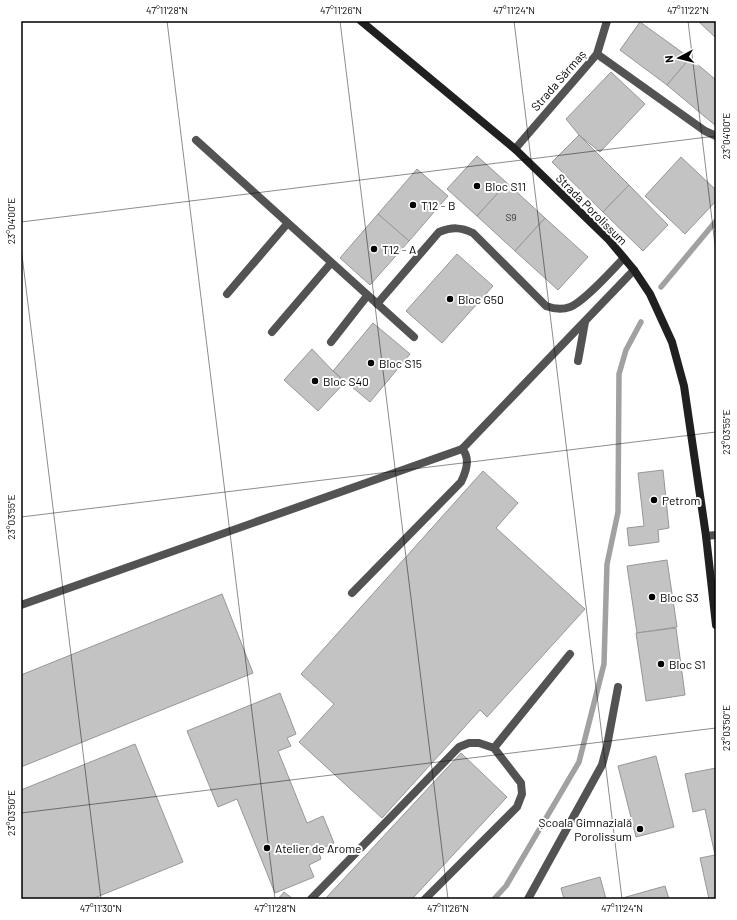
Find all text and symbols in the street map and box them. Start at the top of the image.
text: 47°11'28"N [146,4,188,16]
text: 47°11'26"N [320,4,362,16]
text: 47°11'24"N [493,4,535,16]
text: 47°11'22"N [667,4,709,16]
north arrow [659,38,699,78]
street label: Strada Sărmaș [528,46,588,113]
text: N [662,55,675,64]
text: 23°04'00"E [720,113,732,159]
street label: Strada Porolissum [554,171,630,247]
place label: Bloc S11 [485,179,526,193]
marker: Bloc S11 [472,181,482,191]
text: 23°04'00"E [5,198,17,244]
place label: T12 - B [421,198,456,212]
marker: T12 - B [408,200,418,210]
house number: S9 [505,211,517,223]
place label: T12 - A [382,242,416,256]
marker: T12 - A [369,244,379,254]
place label: Bloc G50 [458,292,504,306]
marker: Bloc G50 [445,294,455,304]
place label: Bloc S15 [379,356,422,370]
marker: Bloc S15 [366,358,376,368]
place label: Bloc S40 [323,374,369,388]
marker: Bloc S40 [310,376,320,386]
text: 23°03'55"E [720,409,732,455]
place label: Petrom [662,493,700,507]
text: 23°03'55"E [5,494,17,540]
marker: Petrom [649,495,659,505]
place label: Bloc S3 [660,590,699,604]
marker: Bloc S3 [647,592,657,602]
place label: Bloc S1 [669,657,706,671]
marker: Bloc S1 [656,659,666,669]
text: 23°03'50"E [720,705,732,751]
text: 23°03'50"E [5,790,17,836]
place label: Școala Gimnazială Porolissum [538,815,632,843]
marker: Școala Gimnazială Porolissum [635,824,645,834]
place label: Atelier de Arome [275,841,361,855]
marker: Atelier de Arome [262,843,272,853]
text: 47°11'30"N [80,902,122,914]
text: 47°11'28"N [254,902,296,914]
text: 47°11'26"N [427,902,469,914]
text: 47°11'24"N [601,902,643,914]

